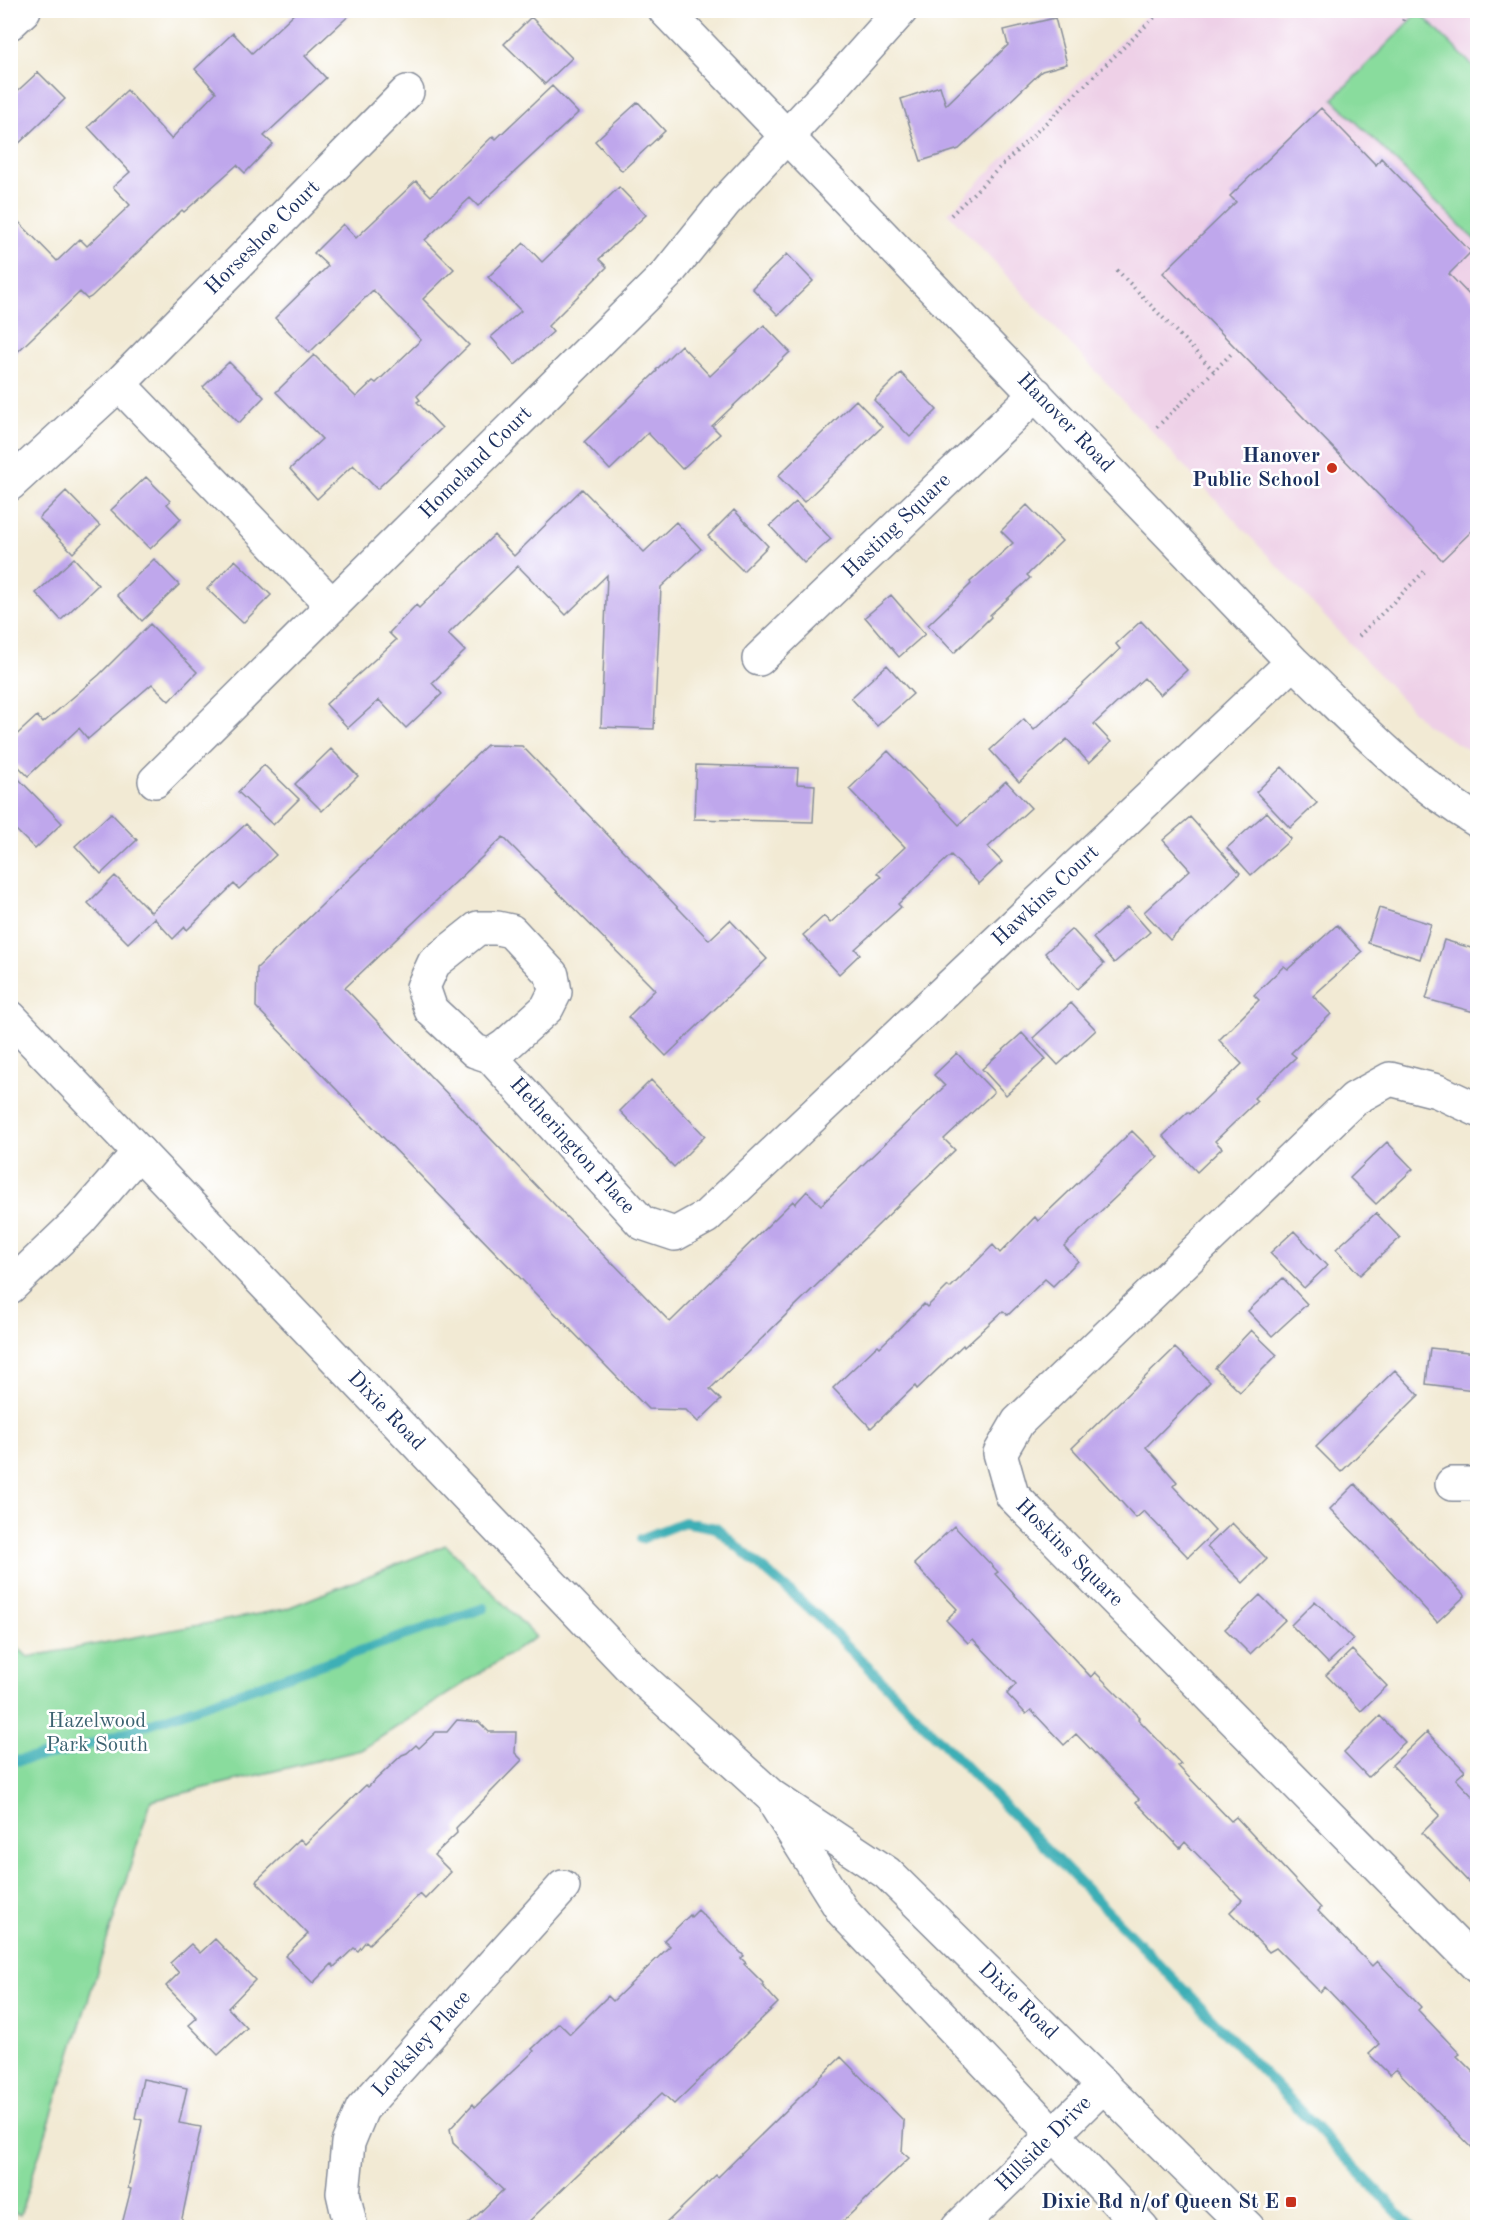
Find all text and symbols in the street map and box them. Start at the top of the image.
street label: Horseshoe Court [202,177,324,299]
street label: Hanover Road [1013,369,1117,477]
street label: Homeland Court [416,403,536,523]
place label: Hanover Public School [1192,446,1320,491]
marker: Hanover Public School [1325,461,1339,475]
street label: Hasting Square [839,469,955,583]
street label: Hawkins Court [989,841,1103,951]
street label: Hetherington Place [505,1074,639,1218]
street label: Dixie Road [343,1367,429,1455]
street label: Hoskins Square [1011,1495,1127,1611]
park label: Hazelwood Park South [46,1711,148,1756]
street label: Dixie Road [974,1958,1062,2044]
street label: Locksley Place [369,1987,475,2101]
street label: Hillside Drive [992,2092,1096,2196]
place label: Dixie Rd n/of Queen St E [1041,2192,1279,2213]
marker: Dixie Rd n/of Queen St E [1284,2195,1298,2209]

